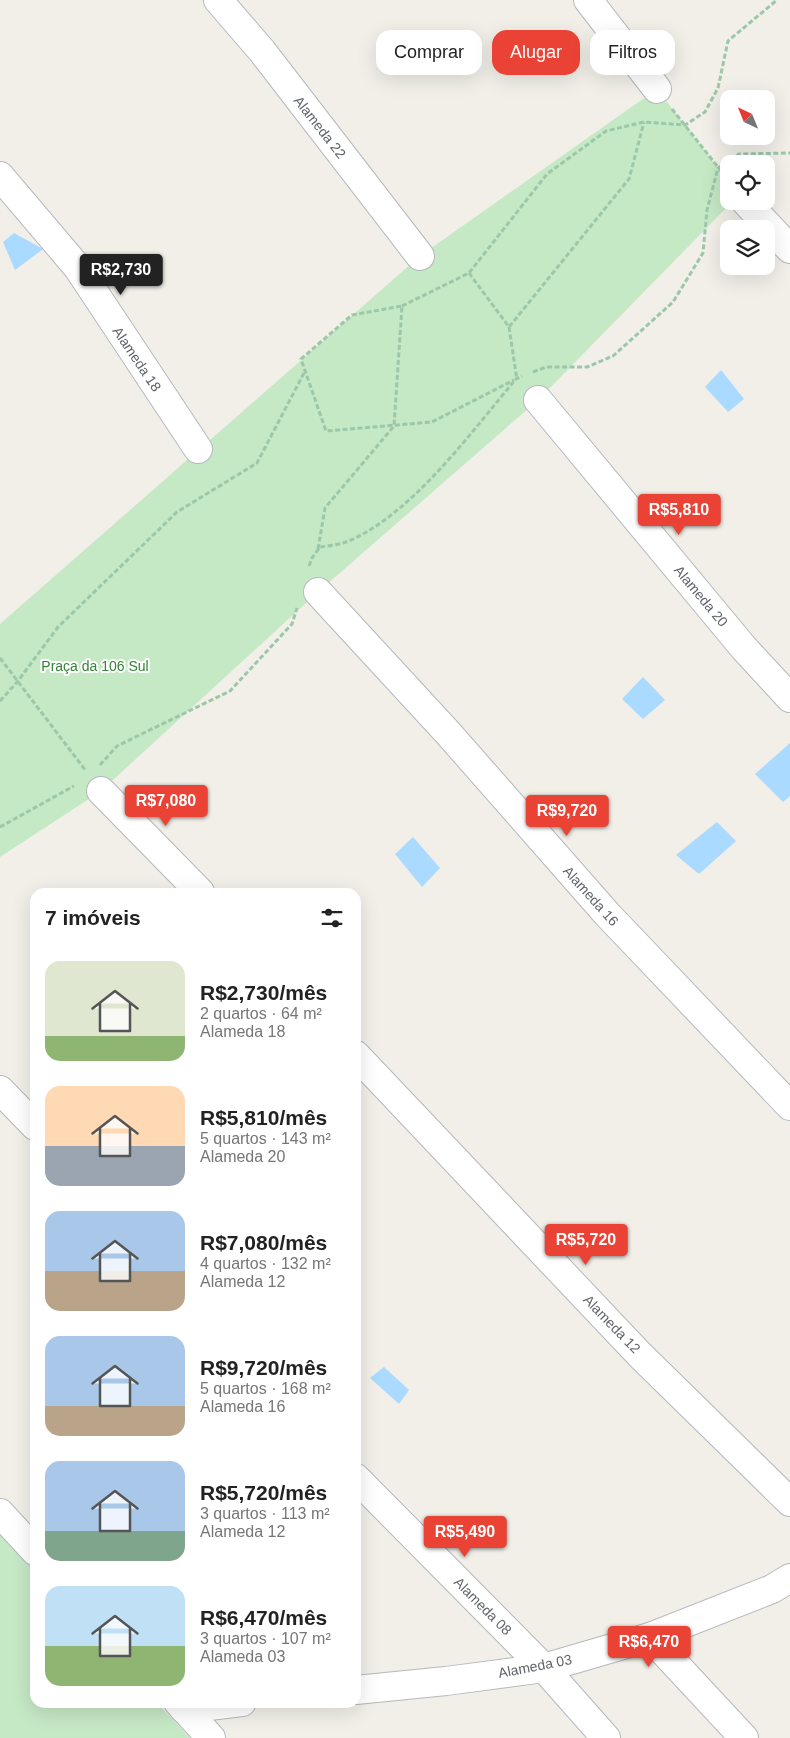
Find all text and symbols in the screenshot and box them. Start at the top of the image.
chip: Comprar [376,30,482,75]
chip: Alugar [492,30,580,75]
chip: Filtros [590,30,675,75]
north arrow [720,90,775,145]
map controls [720,90,775,275]
street label: Alameda 22 [291,93,349,162]
button: locate [720,155,775,210]
button: layers [720,220,775,275]
pin: R$2,730 [75,254,167,296]
text: R$2,730 [91,261,151,278]
street label: Alameda 18 [109,324,165,395]
pin: R$5,810 [633,494,725,536]
text: R$5,810 [649,501,709,518]
street label: Alameda 20 [671,562,731,630]
park label: Praça da 106 Sul [41,658,149,674]
pin: R$7,080 [120,784,212,827]
text: R$7,080 [136,792,196,809]
pin: R$9,720 [521,794,613,837]
text: R$9,720 [537,802,597,819]
street label: Alameda 16 [560,863,622,929]
icon: filters [318,904,346,932]
text: 7 imóveis [45,906,141,929]
icon: home [85,981,145,1041]
text: R$2,730/mês [200,981,327,1004]
text: 2 quartos · 64 m² [200,1005,322,1022]
text: Alameda 18 [200,1023,285,1040]
icon: home [85,1106,145,1166]
text: R$5,810/mês [200,1106,327,1129]
text: 5 quartos · 143 m² [200,1130,331,1147]
text: Alameda 20 [200,1148,285,1165]
pin: R$5,720 [540,1224,632,1266]
icon: home [85,1231,145,1291]
text: R$7,080/mês [200,1231,327,1254]
text: R$5,720 [556,1231,616,1248]
text: 4 quartos · 132 m² [200,1255,331,1272]
text: Alameda 12 [200,1273,285,1290]
street label: Alameda 12 [580,1292,644,1357]
icon: home [85,1356,145,1416]
text: R$9,720/mês [200,1356,327,1379]
text: 5 quartos · 168 m² [200,1380,331,1397]
text: Alameda 16 [200,1398,285,1415]
icon: home [85,1481,145,1541]
text: R$5,720/mês [200,1481,327,1504]
text: 3 quartos · 113 m² [200,1505,330,1522]
pin: R$5,490 [419,1516,511,1558]
text: Alameda 12 [200,1523,285,1540]
text: R$5,490 [435,1523,495,1540]
street label: Alameda 08 [451,1574,515,1638]
icon: home [85,1606,145,1666]
text: R$6,470/mês [200,1606,327,1629]
pin: R$6,470 [603,1626,695,1668]
text: 3 quartos · 107 m² [200,1630,331,1647]
text: R$6,470 [619,1633,679,1650]
text: Alameda 03 [200,1648,285,1665]
street label: Alameda 03 [497,1651,573,1681]

